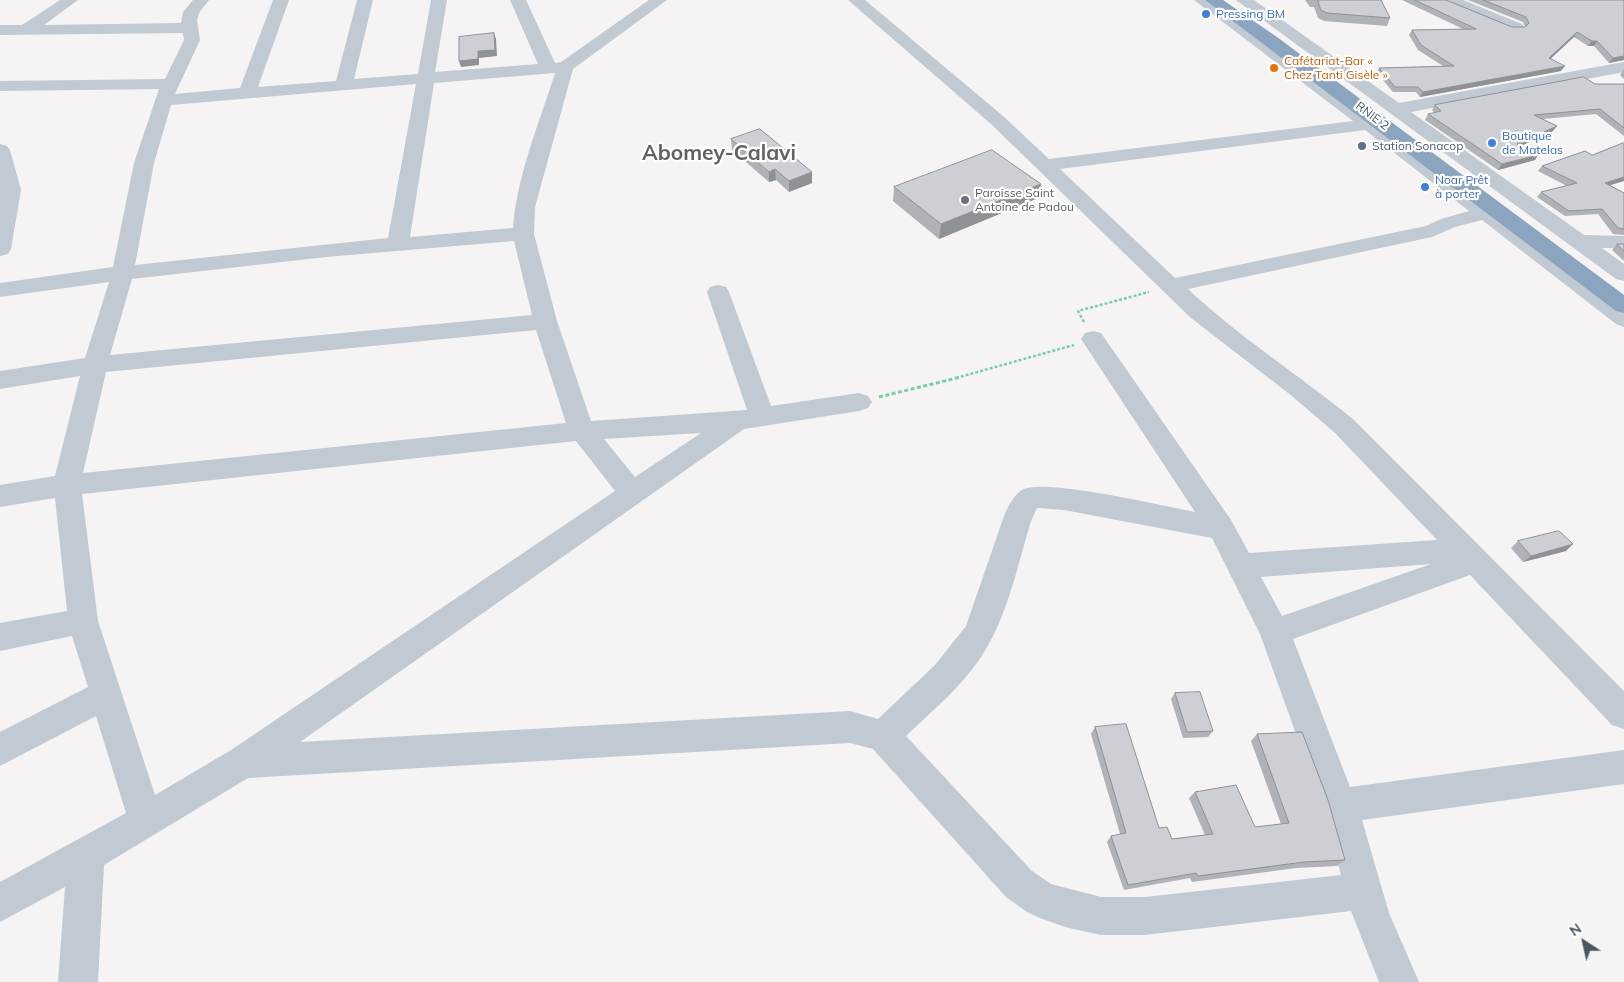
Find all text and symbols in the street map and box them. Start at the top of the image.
place label: Pressing BM [1216,7,1285,21]
marker: Pressing BM [1200,8,1212,20]
place label: Cafétariat-Bar « Chez Tanti Gisèle » [1284,54,1388,82]
marker: Cafétariat-Bar « Chez Tanti Gisèle » [1268,62,1280,74]
street label: RNIE 2 [1353,99,1391,133]
place label: Boutique de Matelas [1502,129,1563,157]
marker: Boutique de Matelas [1486,137,1498,149]
place label: Station Sonacop [1372,139,1463,153]
marker: Station Sonacop [1356,140,1368,152]
district label: Abomey-Calavi [642,141,796,167]
place label: Noar Prêt à porter [1435,173,1488,201]
marker: Noar Prêt à porter [1419,181,1431,193]
place label: Paroisse Saint Antoine de Padou [975,186,1074,214]
marker: Paroisse Saint Antoine de Padou [959,194,971,206]
north arrow [1559,917,1609,967]
text: N [1566,919,1585,940]

